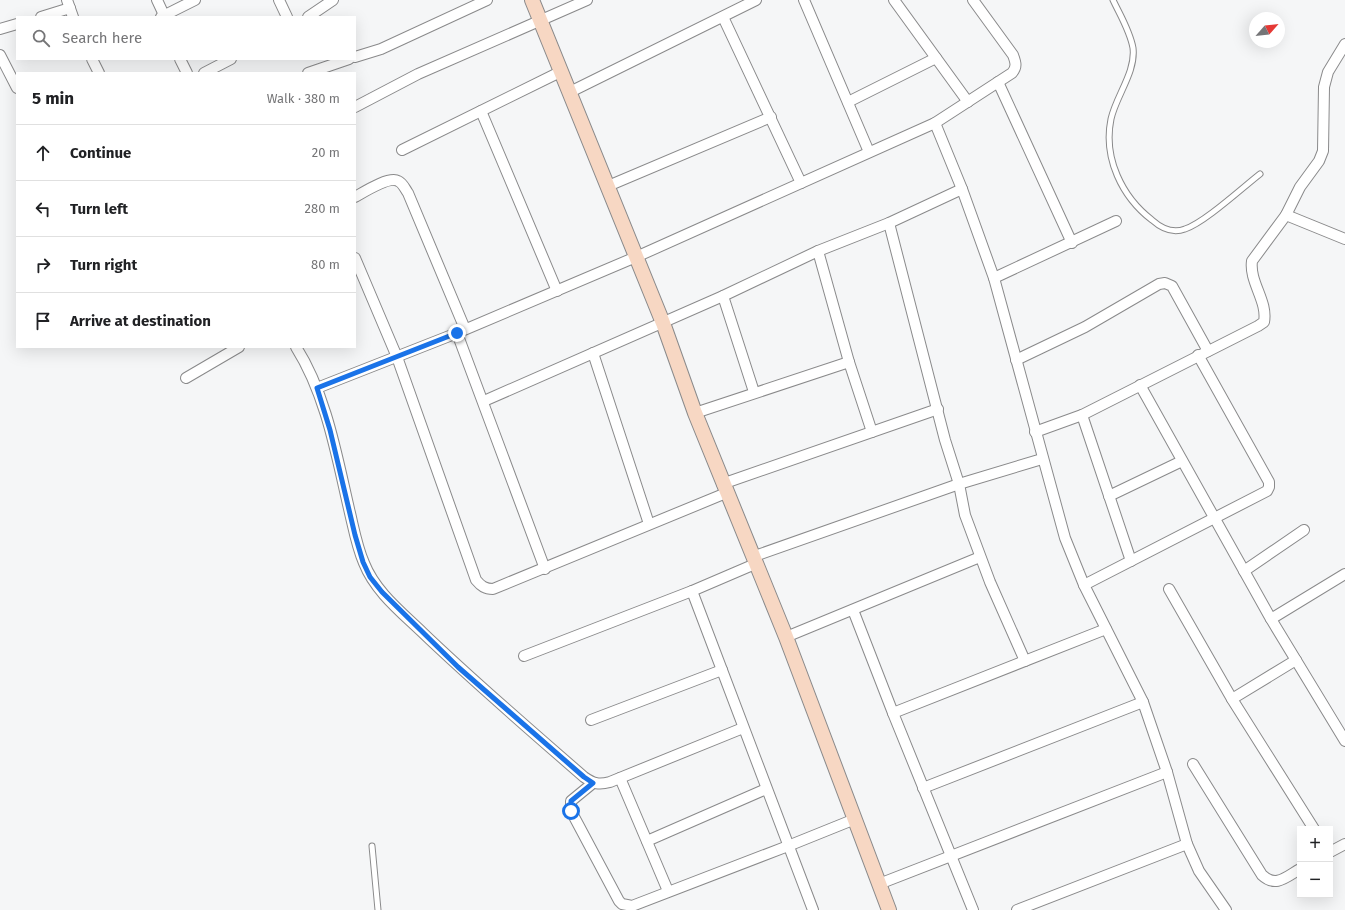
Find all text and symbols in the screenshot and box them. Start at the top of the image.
north arrow [1249,12,1285,48]
search box [16,16,356,60]
icon: search [30,27,52,49]
text: Search here [62,29,142,47]
text: 5 min [32,88,74,109]
text: Walk · 380 m [267,91,340,106]
icon: ahead [32,142,54,164]
text: Continue [70,144,131,162]
text: 20 m [312,145,340,160]
icon: left [32,198,54,220]
text: Turn left [70,200,128,218]
text: 280 m [305,201,340,216]
icon: right [32,254,54,276]
text: Turn right [70,256,137,274]
text: 80 m [311,257,340,272]
icon: arrive [32,310,54,332]
text: Arrive at destination [70,312,211,330]
route end [448,324,466,342]
route start [562,802,580,820]
map controls [1297,826,1333,898]
button: + [1297,826,1333,862]
button: − [1297,862,1333,898]

